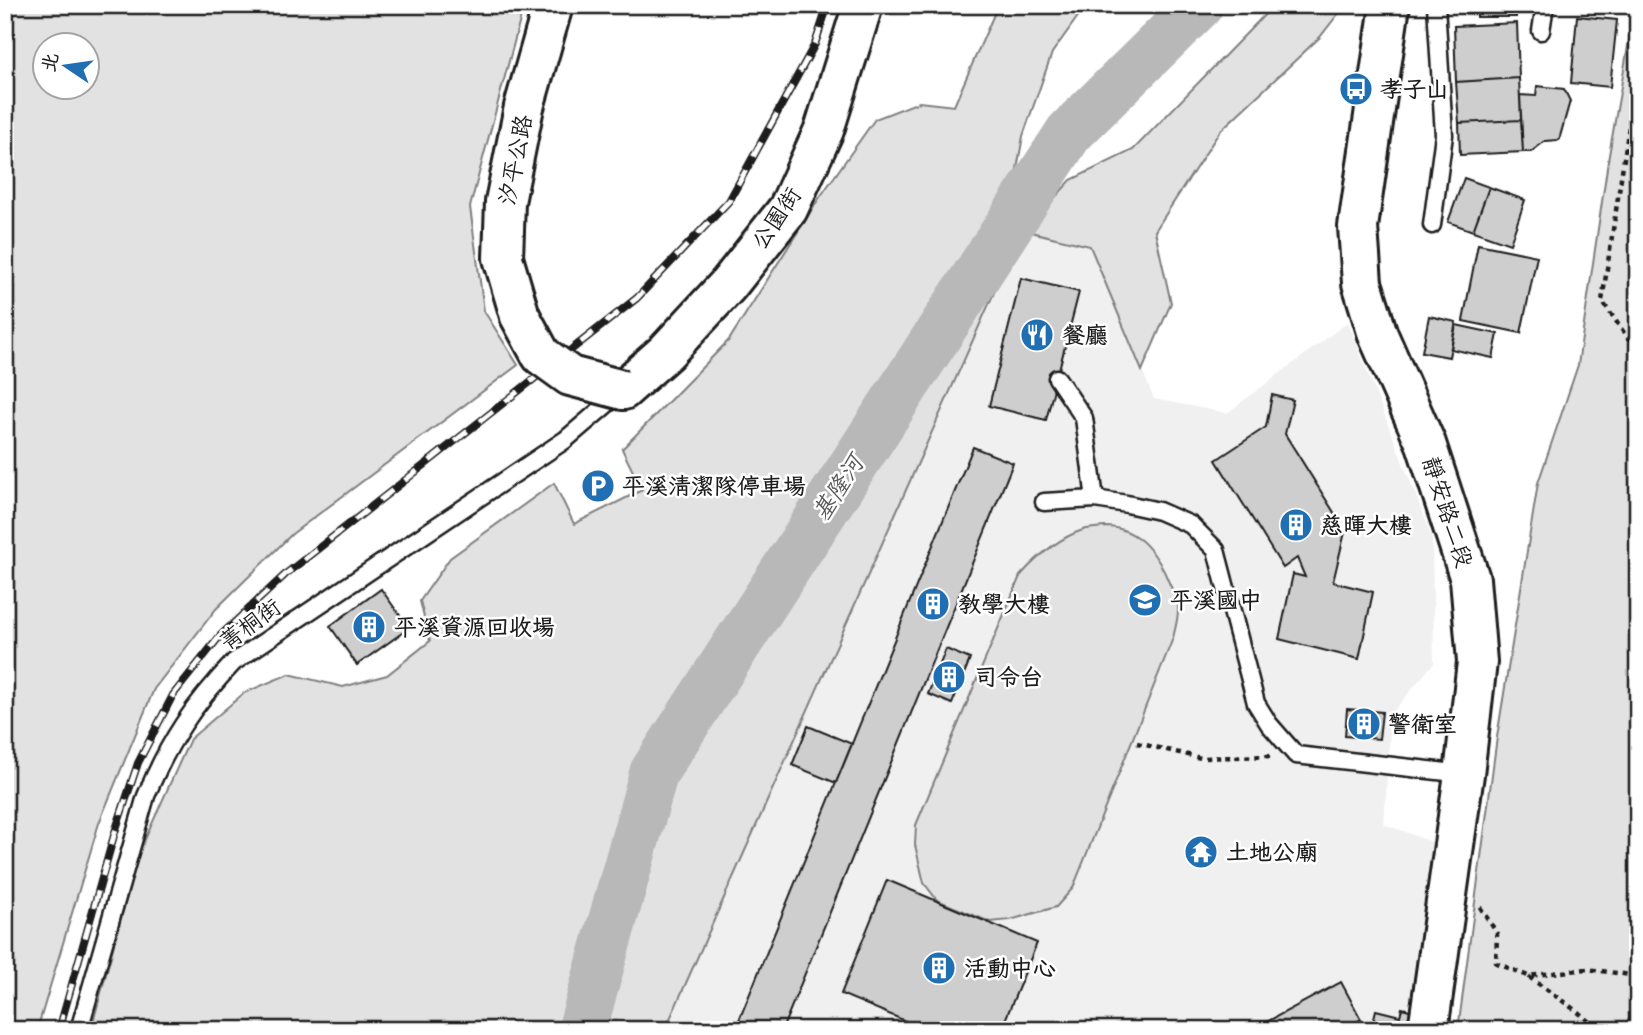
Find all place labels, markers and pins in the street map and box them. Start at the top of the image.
bus stop icon: 孝子山 [1337,70,1375,108]
place label: 孝子山 [1380,73,1449,103]
restaurant icon: 餐廳 [1018,316,1056,354]
place label: 餐廳 [1062,319,1108,349]
parking icon: 平溪清潔隊停車場 [579,467,617,505]
place label: 平溪清潔隊停車場 [622,470,806,500]
building icon: 慈暉大樓 [1277,506,1315,544]
place label: 慈暉大樓 [1320,509,1412,539]
school or university icon: 平溪國中 [1126,581,1164,619]
place label: 平溪國中 [1170,584,1262,614]
building icon: 教學大樓 [914,585,952,623]
place label: 教學大樓 [958,588,1050,618]
building icon: 平溪資源回收場 [350,608,388,646]
place label: 平溪資源回收場 [394,611,555,641]
building icon: 司令台 [930,658,968,696]
place label: 司令台 [974,661,1043,691]
building icon: 警衛室 [1345,705,1383,743]
place label: 警衛室 [1388,708,1457,738]
temple icon: 土地公廟 [1182,833,1220,871]
place label: 土地公廟 [1226,836,1318,866]
building icon: 活動中心 [920,949,958,987]
place label: 活動中心 [964,952,1056,982]

